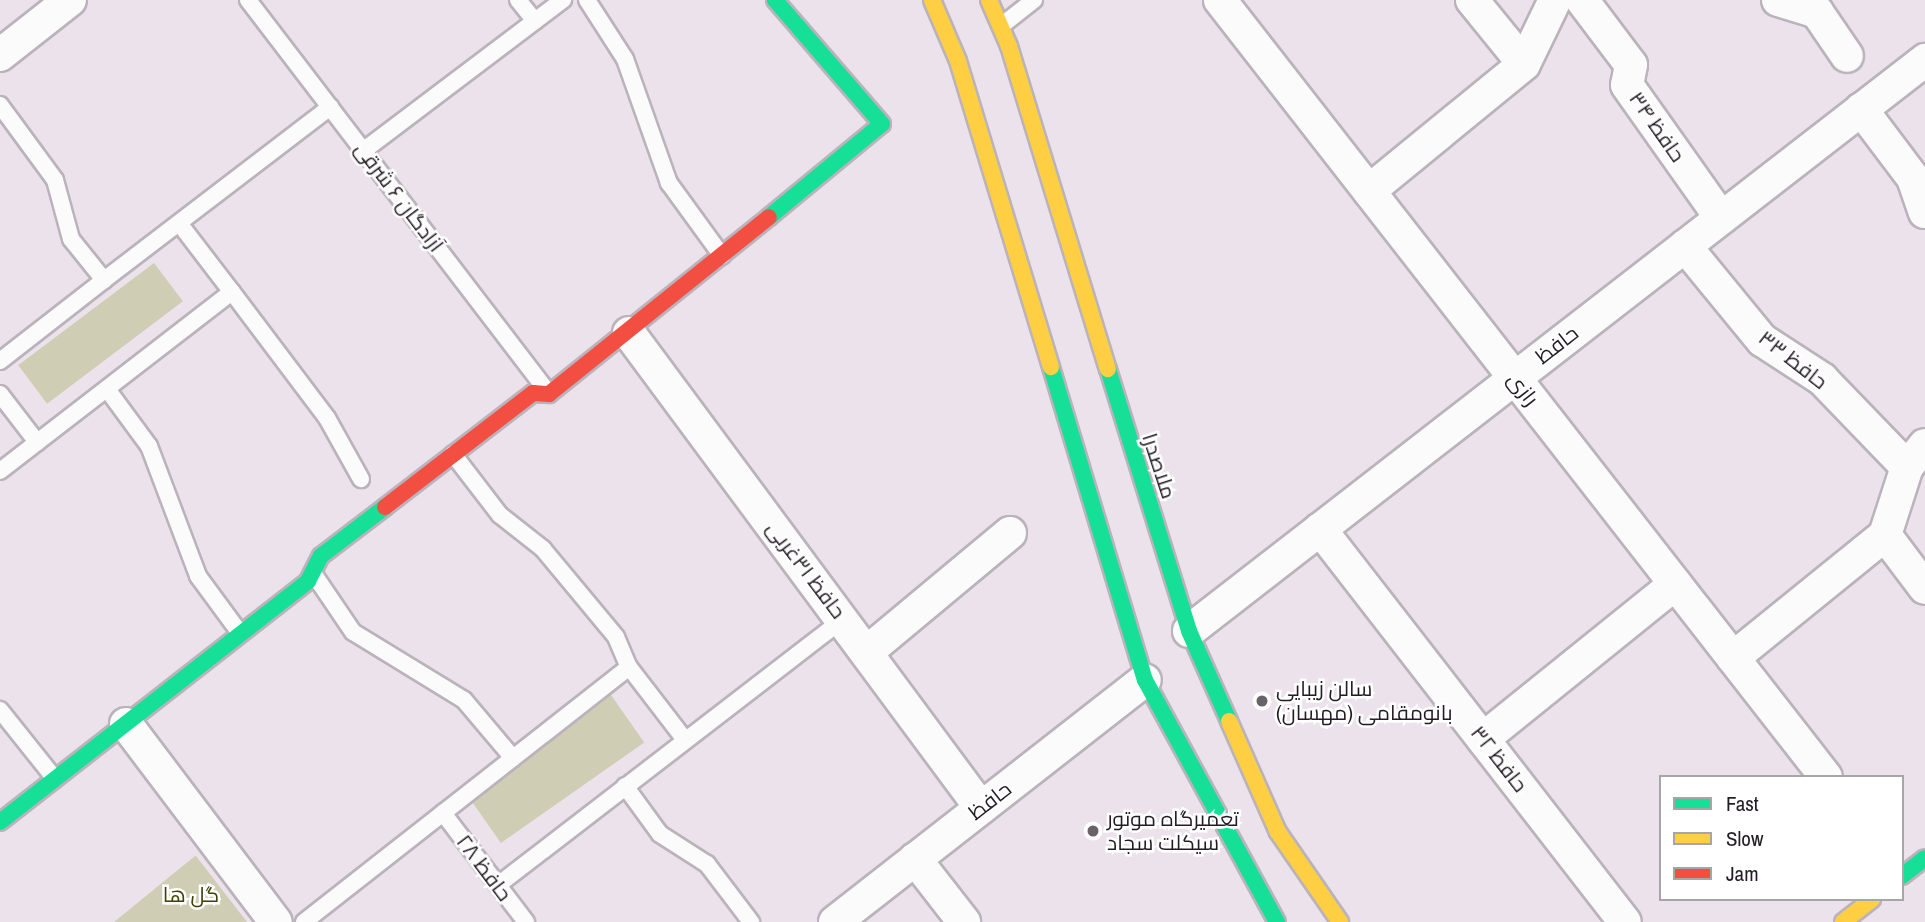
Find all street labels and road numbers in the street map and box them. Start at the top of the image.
street label: حافظ ۳۴ [1624,87,1690,167]
street label: آزادگان ۶ شرقی [349,137,449,257]
street label: حافظ [1531,321,1583,369]
street label: حافظ ۳۳ [1754,325,1832,395]
street label: رازی [1502,367,1544,411]
street label: ملاصدرا [1137,430,1181,502]
street label: حافظ ۳۱غربی [761,516,851,624]
street label: حافظ ۳۲ [1465,721,1533,797]
street label: حافظ [964,777,1016,825]
street label: حافظ ۲۸ [451,830,517,906]

